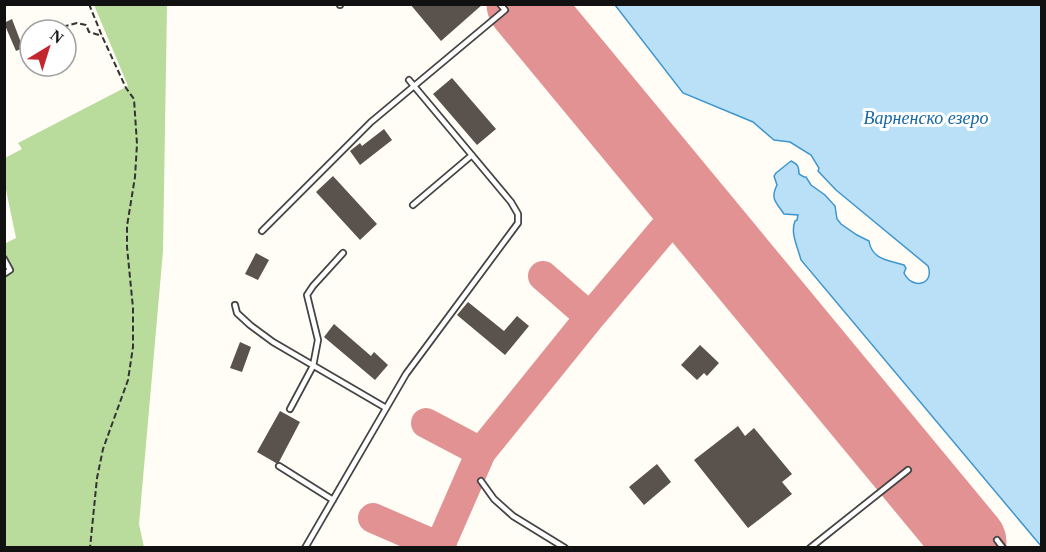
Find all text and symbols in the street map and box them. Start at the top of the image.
north arrow [18,18,78,78]
text: N [47,26,67,47]
water label: Варненско езеро [864,108,988,128]

